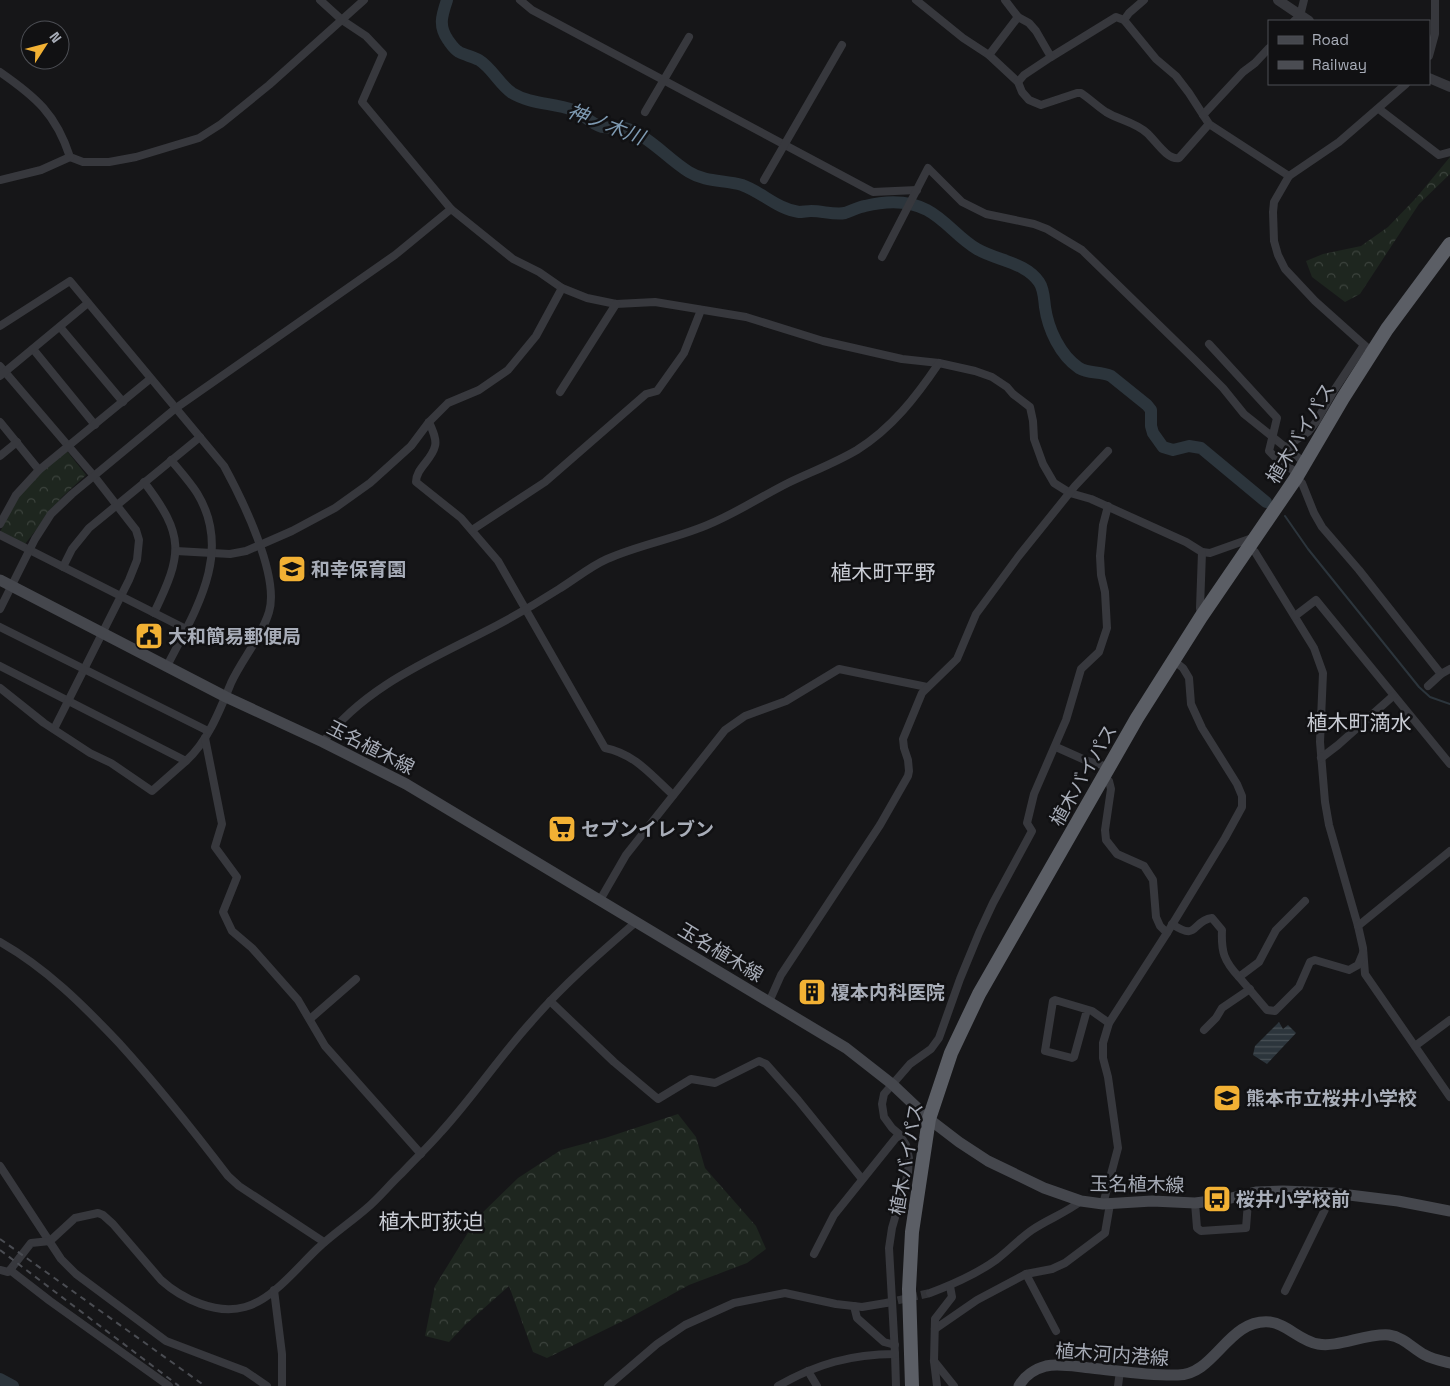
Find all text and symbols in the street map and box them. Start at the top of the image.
north arrow [20,20,70,70]
legend [1268,20,1430,85]
text: N [45,28,66,46]
text: Road [1312,30,1349,49]
text: Railway [1312,55,1367,74]
water label: 神ノ木川 [564,98,650,151]
street label: 植木バイパス [1260,378,1340,488]
school or university icon: 和幸保育園 [277,554,307,584]
place label: 和幸保育園 [311,557,406,582]
district label: 植木町平野 [831,559,936,586]
public building icon: 大和簡易郵便局 [134,621,164,651]
place label: 大和簡易郵便局 [168,624,301,649]
district label: 植木町滴水 [1307,709,1412,736]
street label: 玉名植木線 [323,715,419,780]
street label: 植木バイパス [1044,720,1123,831]
supermarket icon: セブンイレブン [547,814,577,844]
place label: セブンイレブン [581,817,714,842]
street label: 玉名植木線 [674,917,768,988]
building icon: 榎本内科医院 [797,977,827,1007]
place label: 榎本内科医院 [831,980,945,1005]
school or university icon: 熊本市立桜井小学校 [1212,1083,1242,1113]
place label: 熊本市立桜井小学校 [1246,1086,1417,1111]
street label: 植木バイパス [884,1101,929,1217]
street label: 玉名植木線 [1089,1171,1185,1198]
bus stop icon: 桜井小学校前 [1202,1184,1232,1214]
place label: 桜井小学校前 [1236,1187,1350,1212]
district label: 植木町荻迫 [379,1208,484,1235]
street label: 植木河内港線 [1054,1338,1170,1371]

